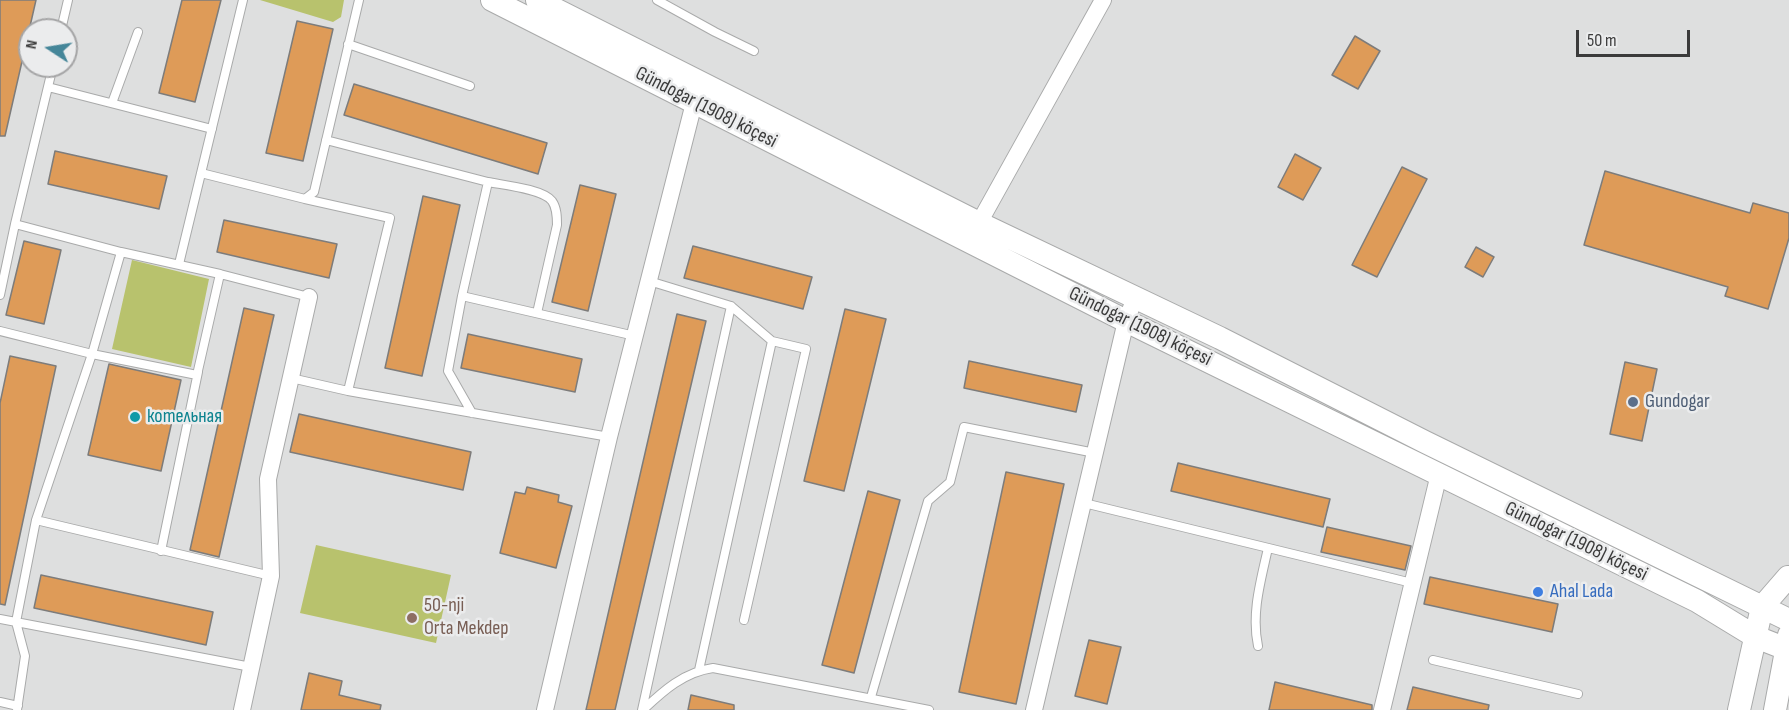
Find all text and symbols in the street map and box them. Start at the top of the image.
north arrow [18,18,78,78]
scale bar [1579,18,1693,56]
text: 50 m [1587,30,1617,51]
text: N [22,38,42,51]
street label: Gündogar (1908) köçesi [631,62,781,154]
street label: Gündogar (1908) köçesi [1065,282,1215,372]
place label: Gundogar [1645,390,1710,414]
marker: Gundogar [1626,395,1640,409]
place label: котельная [147,405,222,429]
marker: котельная [128,410,142,424]
street label: Gündogar (1908) köçesi [1501,497,1651,587]
place label: Ahal Lada [1550,580,1613,604]
marker: Ahal Lada [1531,585,1545,599]
place label: 50-nji Orta Mekdep [424,594,509,641]
marker: 50-nji Orta Mekdep [405,611,419,625]

